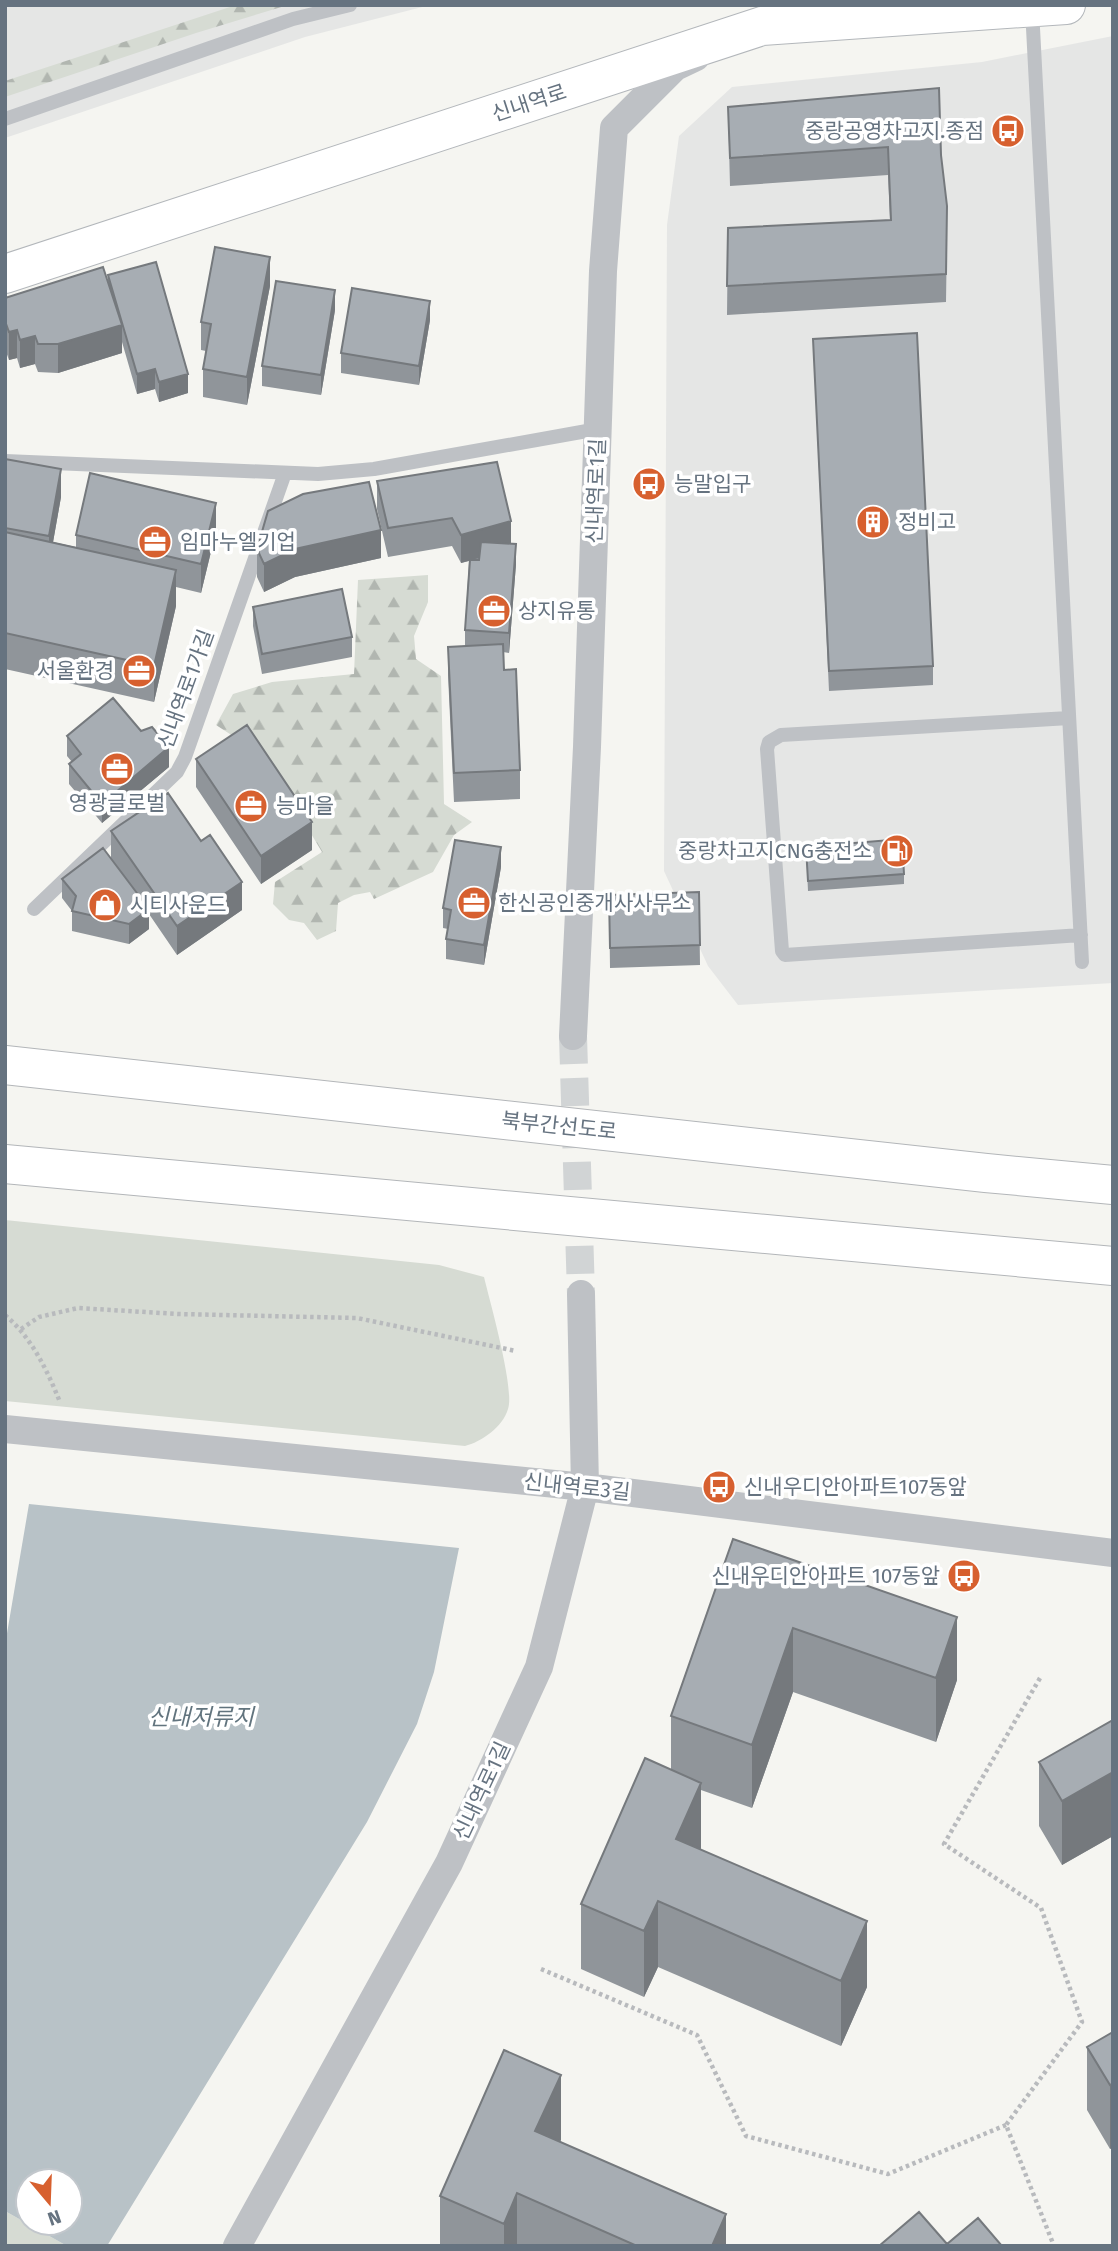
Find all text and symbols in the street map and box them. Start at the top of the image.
street label: 신내역로 [488,79,570,127]
bus stop icon: 중랑공영차고지.종점 [989,112,1027,150]
place label: 중랑공영차고지.종점 [805,118,984,144]
street label: 신내역로1길 [581,438,611,544]
bus stop icon: 능말입구 [630,465,668,503]
place label: 능말입구 [674,471,751,497]
building icon: 정비고 [854,503,892,541]
place label: 정비고 [898,509,956,535]
office icon: 임마누엘기업 [136,523,174,561]
place label: 임마누엘기업 [180,529,296,555]
office icon: 상지유통 [475,592,513,630]
place label: 상지유통 [518,598,595,624]
street label: 신내역로1가길 [152,626,220,752]
office icon: 서울환경 [120,652,158,690]
place label: 서울환경 [37,658,114,684]
office icon: 영광글로벌 [98,750,136,788]
office icon: 능마을 [232,787,270,825]
place label: 영광글로벌 [69,790,165,816]
place label: 능마을 [276,793,334,819]
fuel station icon: 중랑차고지CNG충전소 [878,832,916,870]
place label: 중랑차고지CNG충전소 [678,838,872,864]
office icon: 한신공인중개사사무소 [455,884,493,922]
shop icon: 시티사운드 [86,886,124,924]
place label: 한신공인중개사사무소 [498,890,691,916]
place label: 시티사운드 [130,892,227,918]
street label: 북부간선도로 [500,1107,618,1145]
street label: 신내역로3길 [522,1468,632,1506]
bus stop icon: 신내우디안아파트107동앞 [700,1468,738,1506]
place label: 신내우디안아파트107동앞 [744,1474,967,1500]
bus stop icon: 신내우디안아파트 107동앞 [945,1557,983,1595]
place label: 신내우디안아파트 107동앞 [712,1563,940,1589]
water label: 신내저류지 [148,1703,256,1731]
street label: 신내역로1길 [448,1738,516,1844]
north arrow [14,2167,84,2237]
text: N [45,2205,64,2231]

